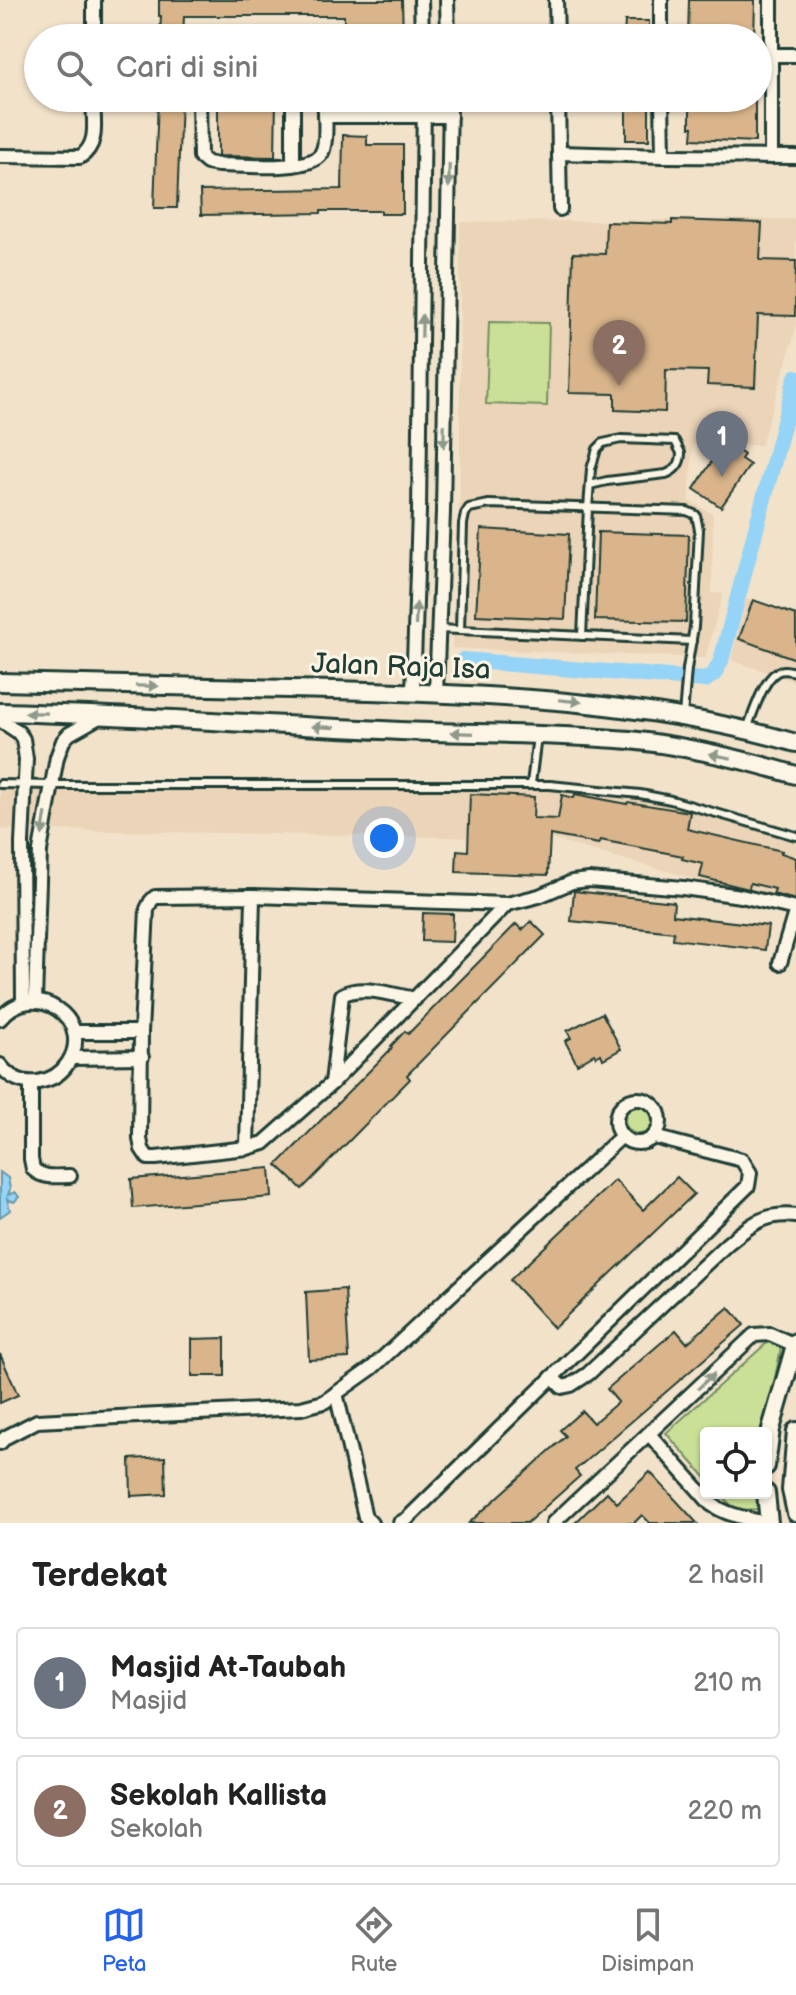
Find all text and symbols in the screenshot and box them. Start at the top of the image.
search box [24,24,772,112]
icon: search [52,46,96,90]
text: Cari di sini [116,50,258,86]
one-way arrow [443,164,455,189]
one-way arrow [415,313,428,338]
pin: 2 [593,320,645,386]
pin: 1 [696,411,748,477]
one-way arrow [438,424,450,449]
one-way arrow [409,601,422,626]
street label: Jalan Raja Isa [311,647,491,687]
one-way arrow [135,679,160,692]
one-way arrow [558,695,583,708]
one-way arrow [23,706,48,719]
one-way arrow [310,720,335,733]
one-way arrow [449,726,474,739]
one-way arrow [708,749,733,762]
one-way arrow [38,811,50,836]
your location [364,818,404,858]
one-way arrow [696,1372,715,1390]
map controls [700,1427,772,1499]
button: locate [700,1427,772,1499]
text: Terdekat [32,1555,167,1596]
text: 2 hasil [688,1560,764,1591]
text: Masjid At-Taubah [110,1650,346,1686]
text: 1 [55,1668,65,1699]
text: 210 m [693,1668,762,1699]
text: Masjid [110,1686,187,1717]
text: Sekolah Kallista [110,1778,327,1814]
text: 2 [52,1796,68,1827]
text: 220 m [688,1796,762,1827]
text: Sekolah [110,1814,203,1845]
tab: Peta [102,1903,146,1978]
tab: Rute [350,1903,397,1978]
tab: Disimpan [601,1903,694,1978]

